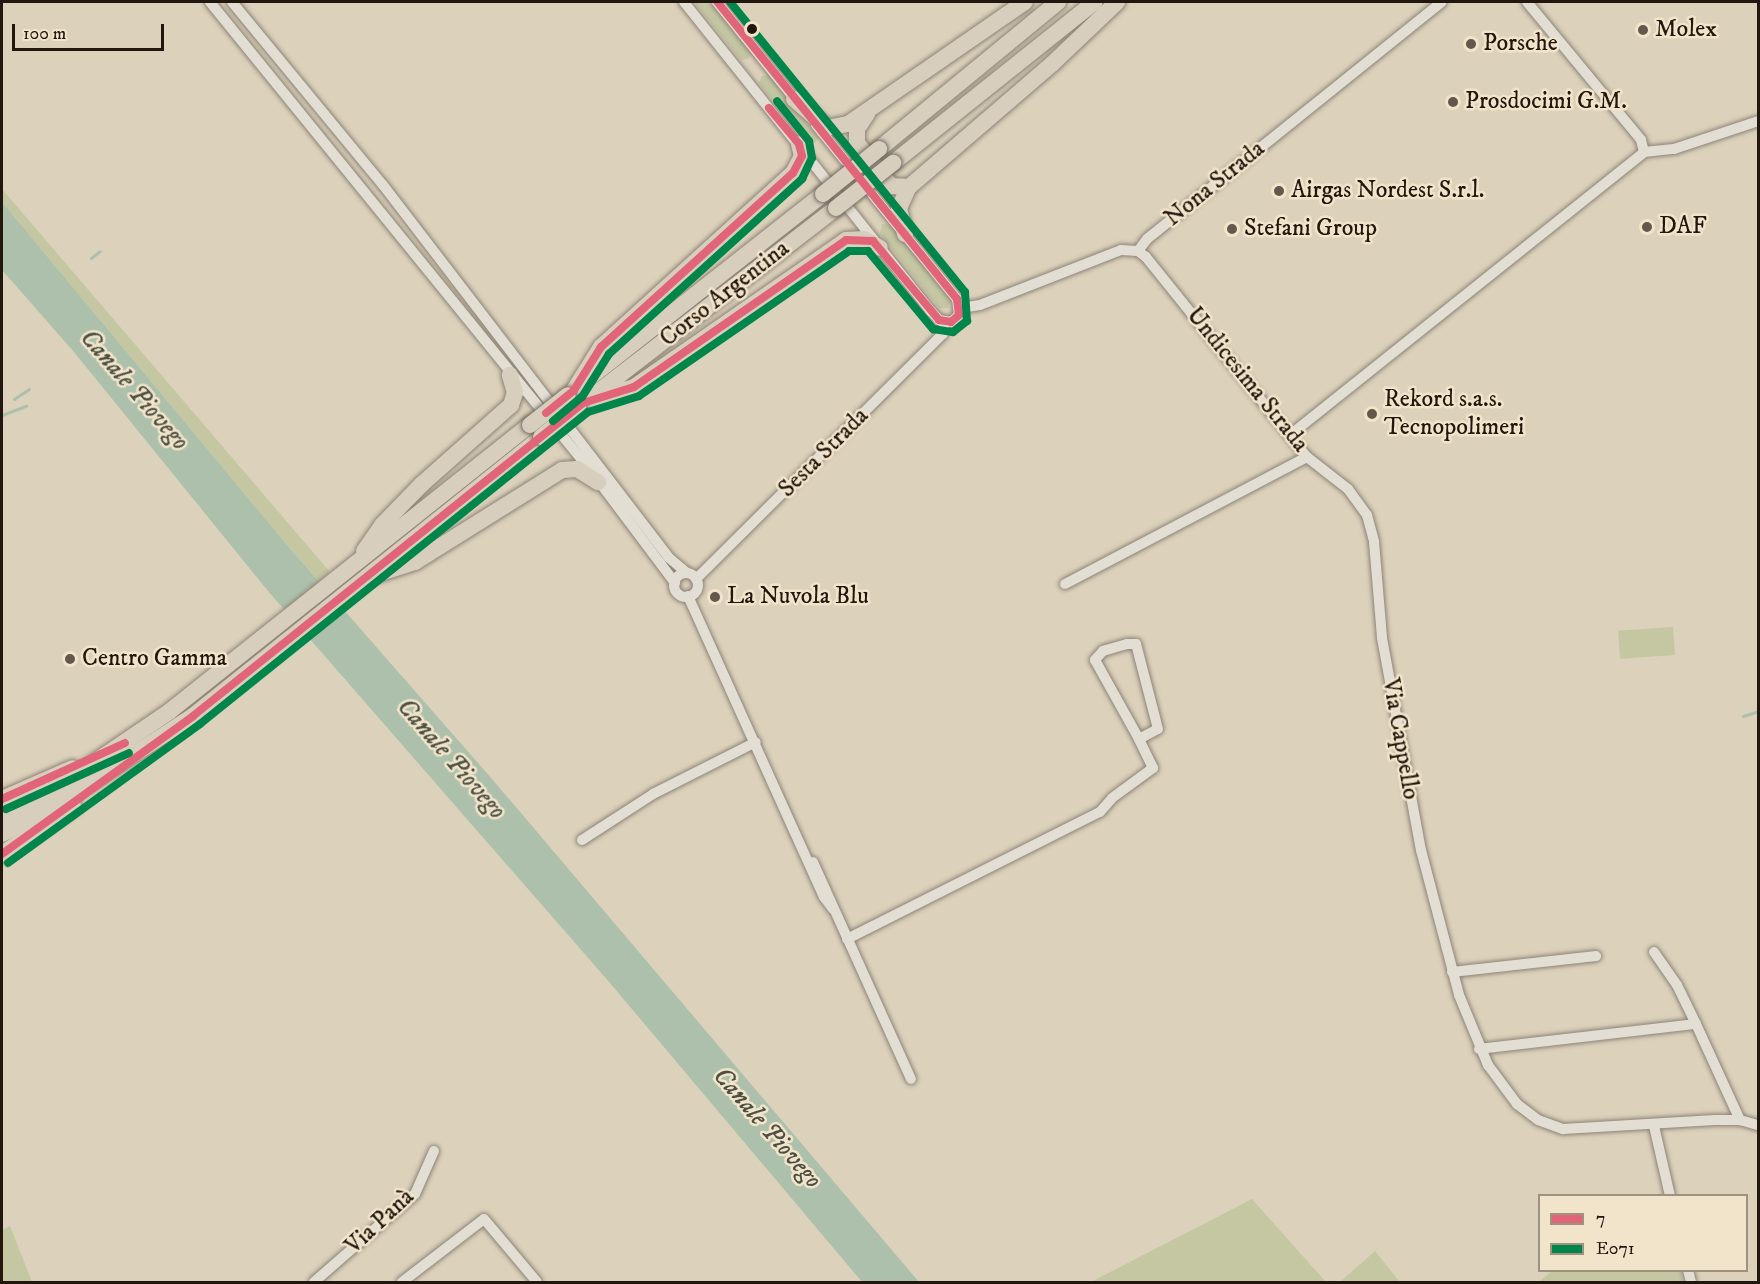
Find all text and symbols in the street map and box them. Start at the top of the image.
scale bar [15,12,166,50]
place label: Molex [1655,16,1717,44]
text: 100 m [23,23,66,45]
unlabelled marker [746,23,758,35]
marker: Molex [1636,23,1650,37]
place label: Porsche [1483,30,1558,58]
marker: Porsche [1464,37,1478,51]
place label: Prosdocimi G.M. [1465,88,1627,116]
marker: Prosdocimi G.M. [1446,95,1460,109]
street label: Nona Strada [1159,135,1271,233]
place label: Airgas Nordest S.r.l. [1291,177,1484,205]
marker: Airgas Nordest S.r.l. [1272,184,1286,198]
place label: DAF [1659,213,1707,241]
place label: Stefani Group [1244,215,1377,243]
marker: DAF [1640,220,1654,234]
marker: Stefani Group [1225,222,1239,236]
street label: Corso Argentina [655,235,795,353]
street label: Undicesima Strada [1180,302,1314,458]
water label: Canale Piovego [73,323,195,457]
place label: Rekord s.a.s. Tecnopolimeri [1384,386,1524,442]
street label: Sesta Strada [773,402,875,504]
marker: Rekord s.a.s. Tecnopolimeri [1365,407,1379,421]
place label: La Nuvola Blu [727,583,869,611]
marker: La Nuvola Blu [708,590,722,604]
place label: Centro Gamma [82,645,227,673]
marker: Centro Gamma [63,652,77,666]
street label: Via Cappello [1375,676,1425,802]
water label: Canale Piovego [390,692,512,826]
water label: Canale Piovego [706,1061,828,1195]
street label: Via Panà [340,1183,420,1261]
legend [1538,1194,1748,1272]
text: 7 [1596,1208,1605,1230]
text: E071 [1596,1238,1635,1260]

